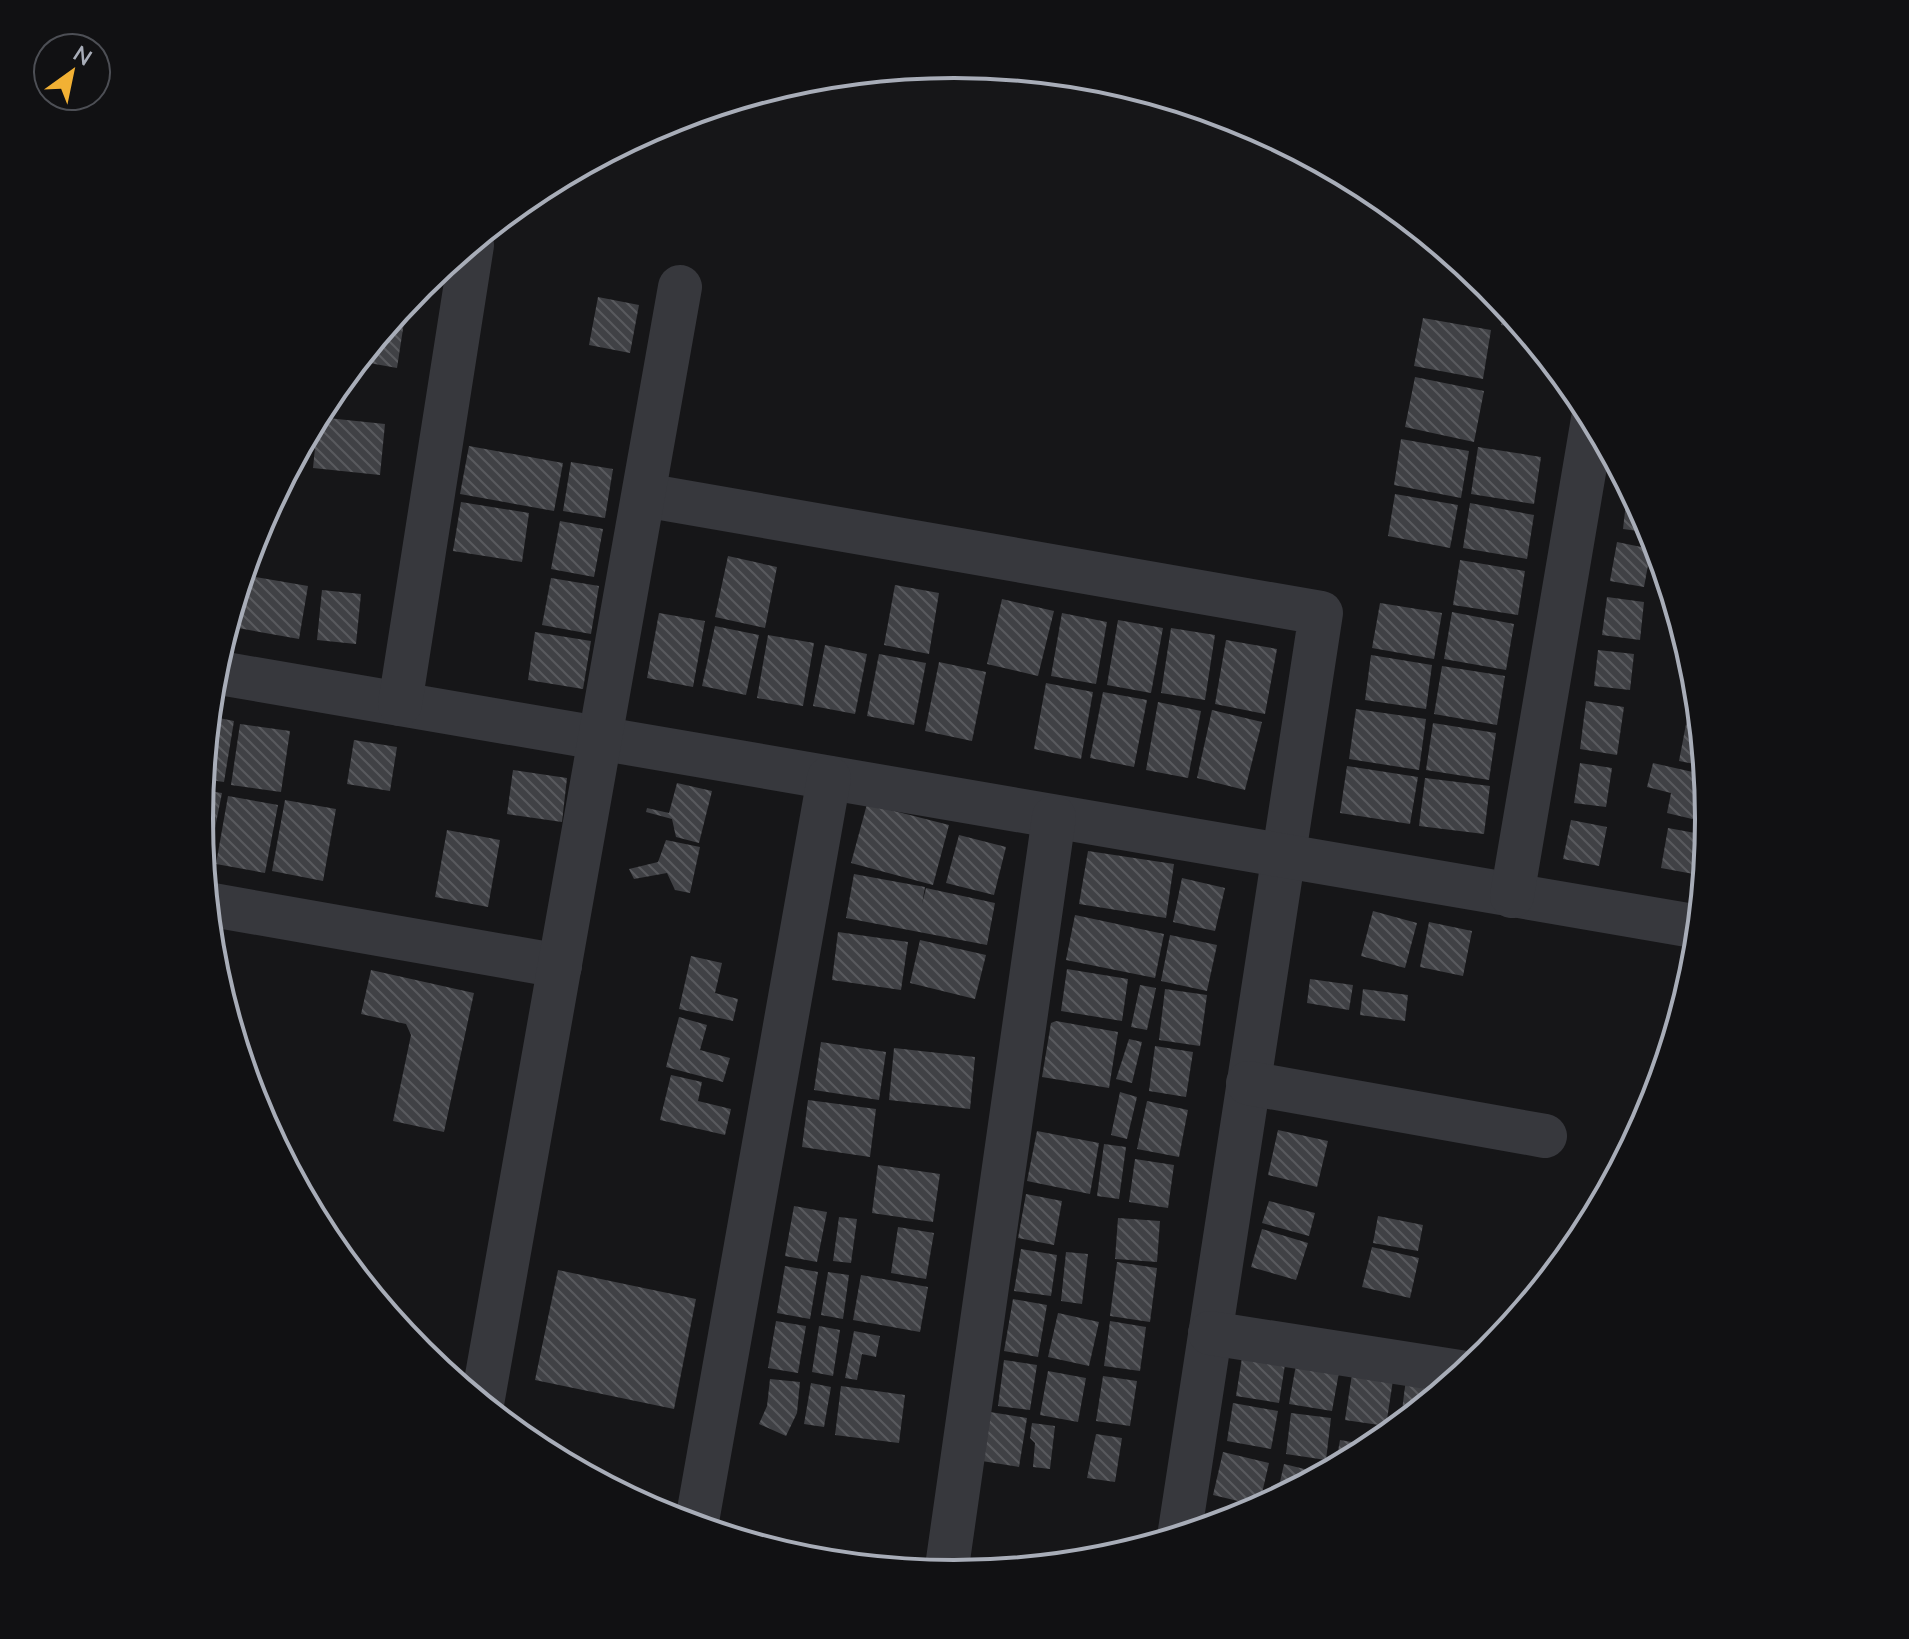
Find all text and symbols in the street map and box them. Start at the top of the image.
north arrow [32,32,112,112]
text: N [68,39,97,71]

